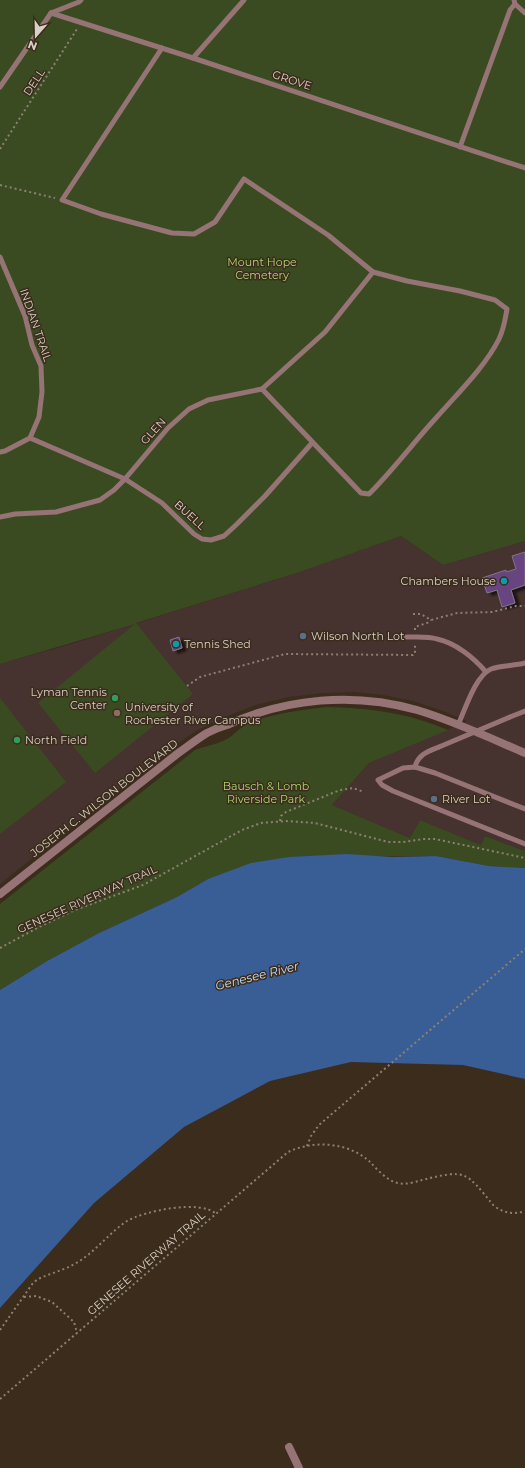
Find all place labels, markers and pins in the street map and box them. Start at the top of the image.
place label: Chambers House [401,574,496,588]
marker: Chambers House [499,576,509,586]
place label: Wilson North Lot [311,629,405,643]
marker: Wilson North Lot [298,631,308,641]
place label: Tennis Shed [184,637,251,651]
marker: Tennis Shed [171,639,181,649]
place label: Lyman Tennis Center [31,685,108,712]
marker: Lyman Tennis Center [110,693,120,703]
place label: University of Rochester River Campus [125,700,261,727]
marker: University of Rochester River Campus [112,708,122,718]
place label: North Field [25,733,87,747]
marker: North Field [12,735,22,745]
place label: River Lot [442,792,491,806]
marker: River Lot [429,794,439,804]

